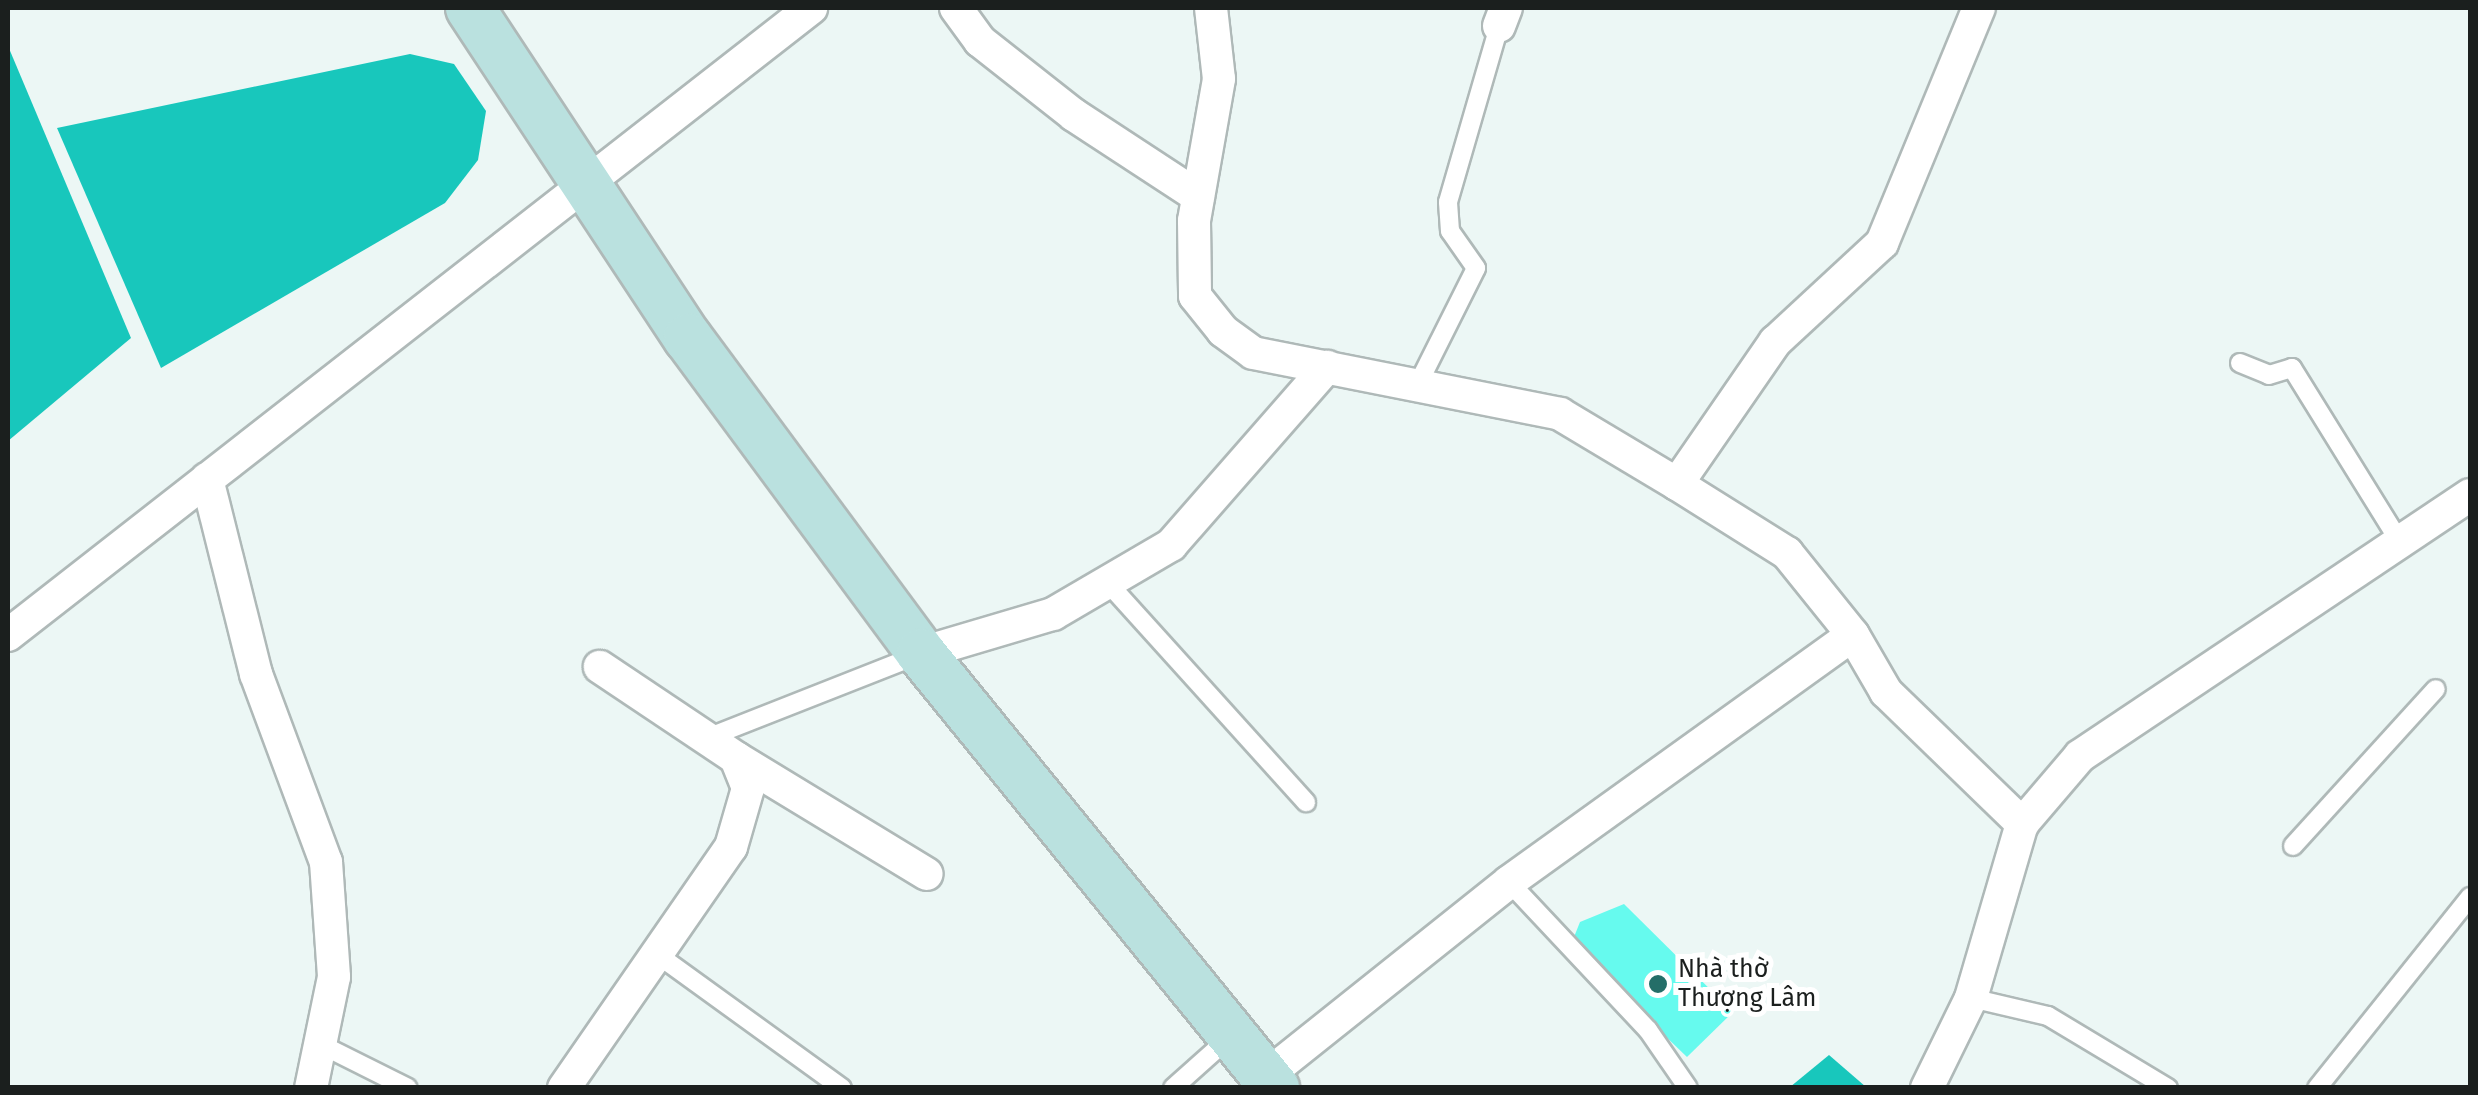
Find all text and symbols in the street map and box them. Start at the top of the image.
place label: Nhà thờ Thượng Lâm [1678,955,1816,1014]
marker: Nhà thờ Thượng Lâm [1647,973,1669,995]

